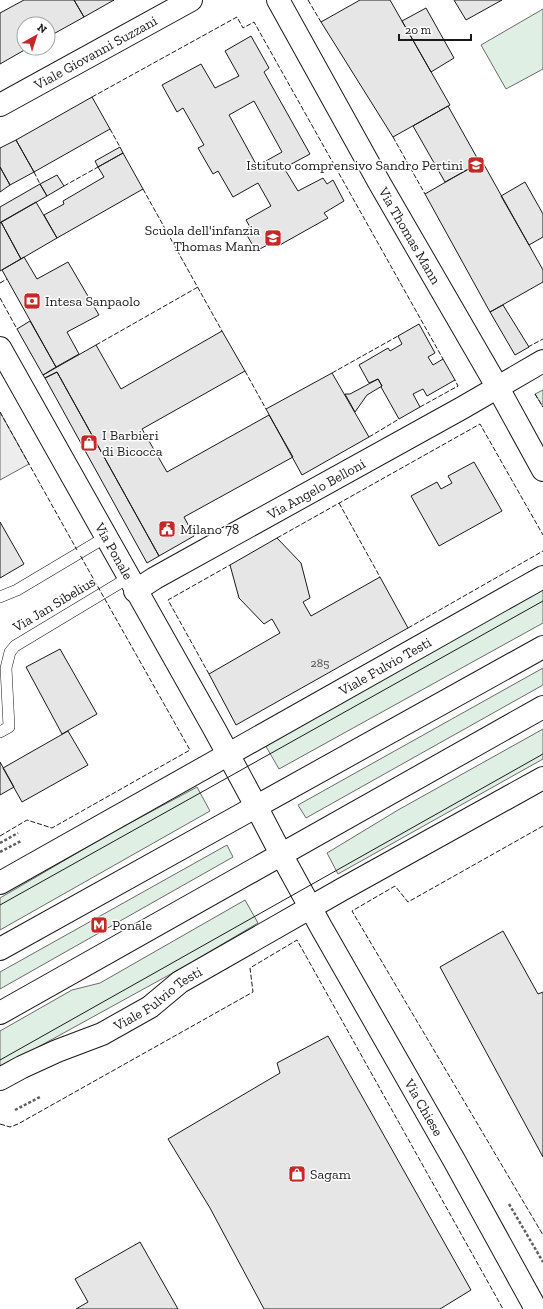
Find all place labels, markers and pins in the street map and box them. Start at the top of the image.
school or university icon: Istituto comprensivo Sandro Pertini [466,155,486,175]
place label: Istituto comprensivo Sandro Pertini [246,157,463,174]
place label: Scuola dell'infanzia Thomas Mann [145,222,260,255]
school or university icon: Scuola dell'infanzia Thomas Mann [263,228,283,248]
bank icon: Intesa Sanpaolo [22,291,42,311]
place label: Intesa Sanpaolo [45,293,140,310]
place label: I Barbieri di Bicocca [102,427,163,460]
shop icon: I Barbieri di Bicocca [79,433,99,453]
public building icon: Milano 78 [157,519,177,539]
place label: Milano 78 [180,521,239,538]
metro station icon: Ponale [89,915,109,935]
place label: Ponale [112,917,152,934]
shop icon: Sagam [287,1164,307,1184]
place label: Sagam [310,1166,351,1183]

